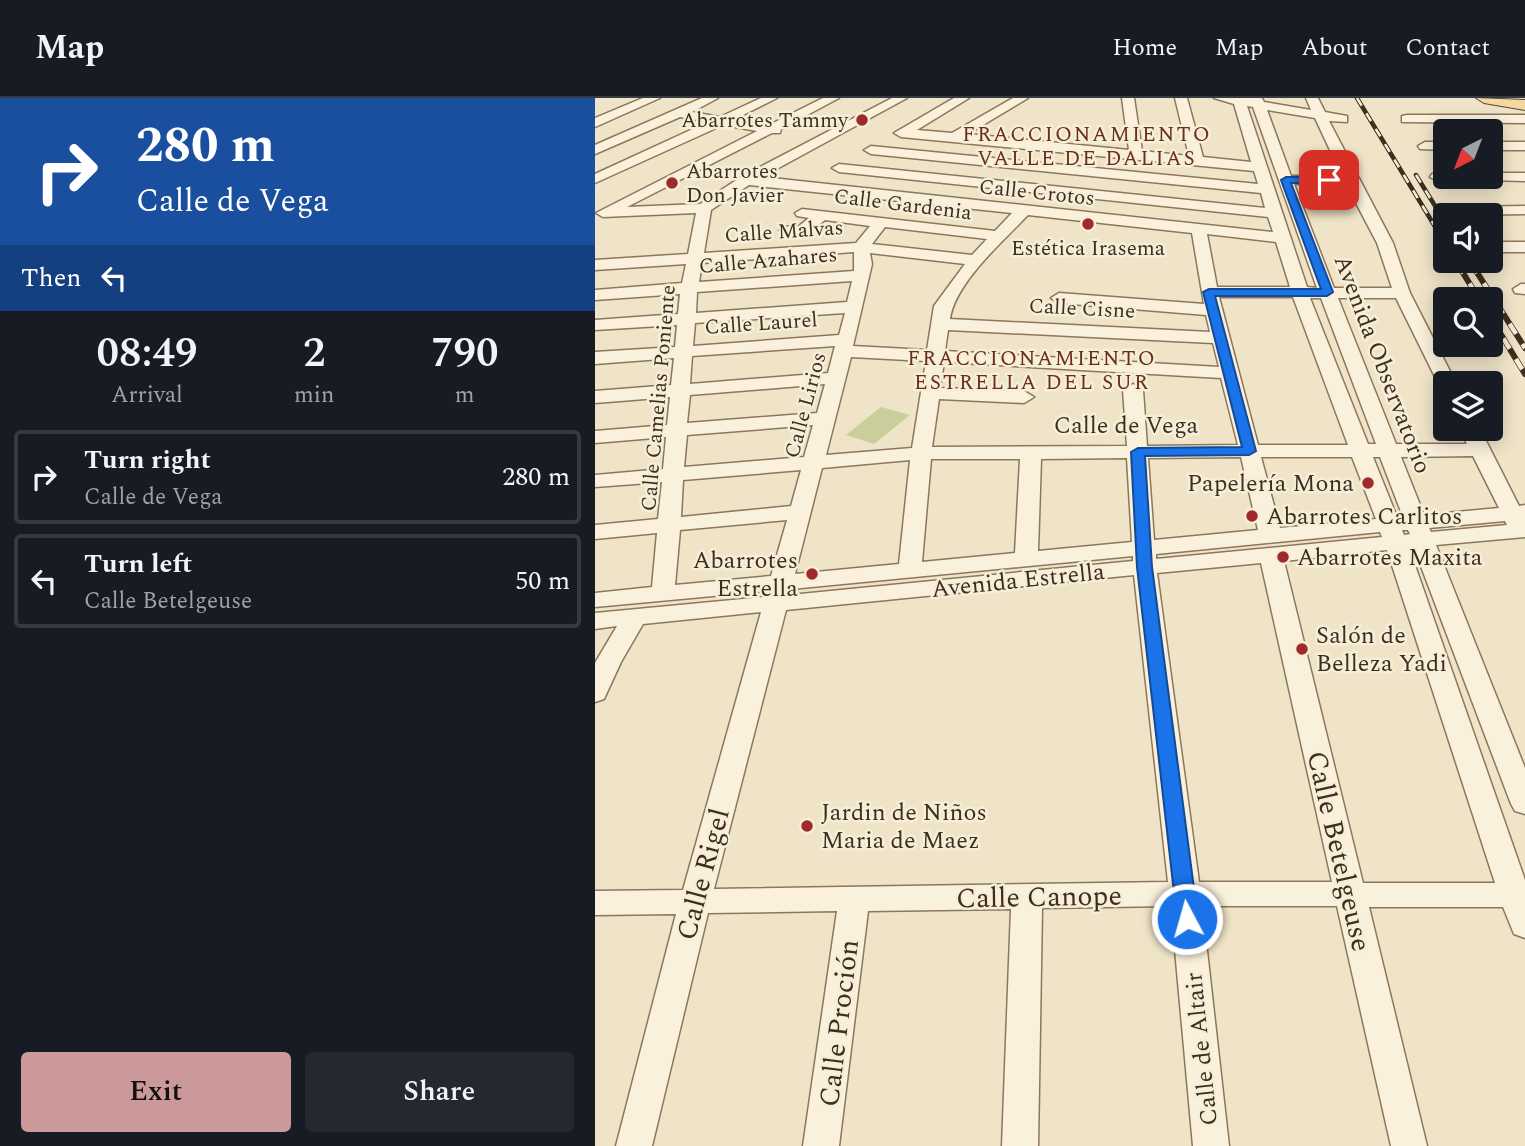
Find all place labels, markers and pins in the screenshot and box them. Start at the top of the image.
place label: Abarrotes Tammy [681,105,849,137]
marker: Abarrotes Tammy [854,112,870,128]
pin [1299,150,1359,210]
place label: Abarrotes Don Javier [686,156,784,212]
marker: Abarrotes Don Javier [664,175,680,191]
marker: Estética Irasema [1080,216,1096,232]
place label: Estética Irasema [1011,233,1166,265]
place label: Papelería Mona [1187,466,1354,502]
marker: Papelería Mona [1360,475,1376,491]
place label: Abarrotes Carlitos [1266,499,1462,535]
marker: Abarrotes Carlitos [1244,508,1260,524]
place label: Abarrotes Maxita [1297,540,1483,576]
place label: Abarrotes Estrella [693,543,798,607]
marker: Abarrotes Maxita [1275,549,1291,565]
marker: Abarrotes Estrella [804,566,820,582]
place label: Salón de Belleza Yadi [1316,618,1447,682]
marker: Salón de Belleza Yadi [1294,641,1310,657]
place label: Jardin de Niños Maria de Maez [821,795,987,859]
marker: Jardin de Niños Maria de Maez [799,818,815,834]

